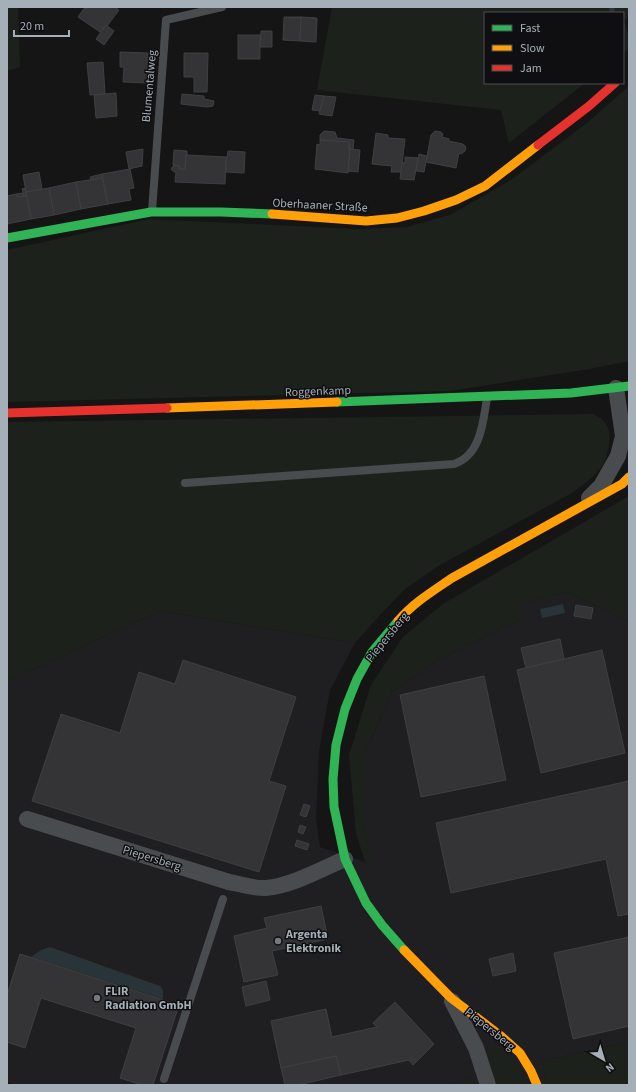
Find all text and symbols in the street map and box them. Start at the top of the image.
scale bar [14,12,69,38]
legend [484,12,624,84]
text: 20 m [20,18,44,35]
text: Fast [520,20,540,37]
text: Slow [520,40,545,57]
street label: Blumentalweg [138,49,161,123]
text: Jam [520,60,542,77]
street label: Oberhaaner Straße [272,195,368,216]
street label: Roggenkamp [285,382,352,401]
street label: Piepersberg [362,609,413,666]
street label: Piepersberg [121,842,183,875]
place label: Argenta Elektronik [285,926,341,957]
marker: Argenta Elektronik [273,936,283,946]
place label: FLIR Radiation GmbH [105,983,192,1014]
marker: FLIR Radiation GmbH [92,993,102,1003]
street label: Piepersberg [461,1004,518,1055]
north arrow [584,1040,624,1080]
text: N [602,1059,617,1076]

